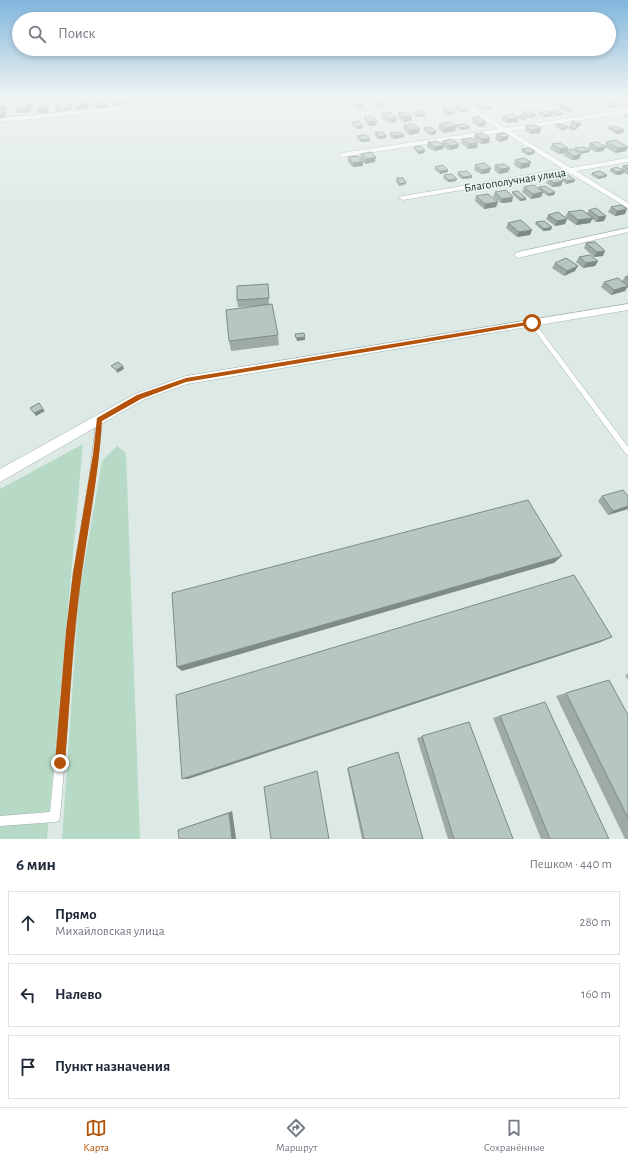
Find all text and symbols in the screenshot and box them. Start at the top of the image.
search box [12,12,616,56]
icon: search [26,23,48,45]
text: Поиск [58,26,96,41]
street label: Благополучная улица [463,166,568,195]
route start [523,314,541,332]
route end [51,754,69,772]
text: 6 мин [16,856,56,873]
text: Пешком · 440 m [529,858,612,871]
text: Прямо [55,907,97,922]
icon: ahead [17,912,39,934]
text: 280 m [580,916,611,929]
text: Михайловская улица [55,925,165,938]
icon: left [17,984,39,1006]
text: Налево [55,987,102,1002]
text: 160 m [581,988,611,1001]
icon: arrive [17,1056,39,1078]
text: Пункт назначения [55,1059,170,1074]
tab: Карта [83,1117,109,1154]
tab: Маршрут [276,1117,317,1154]
tab: Сохранённые [484,1117,545,1154]

